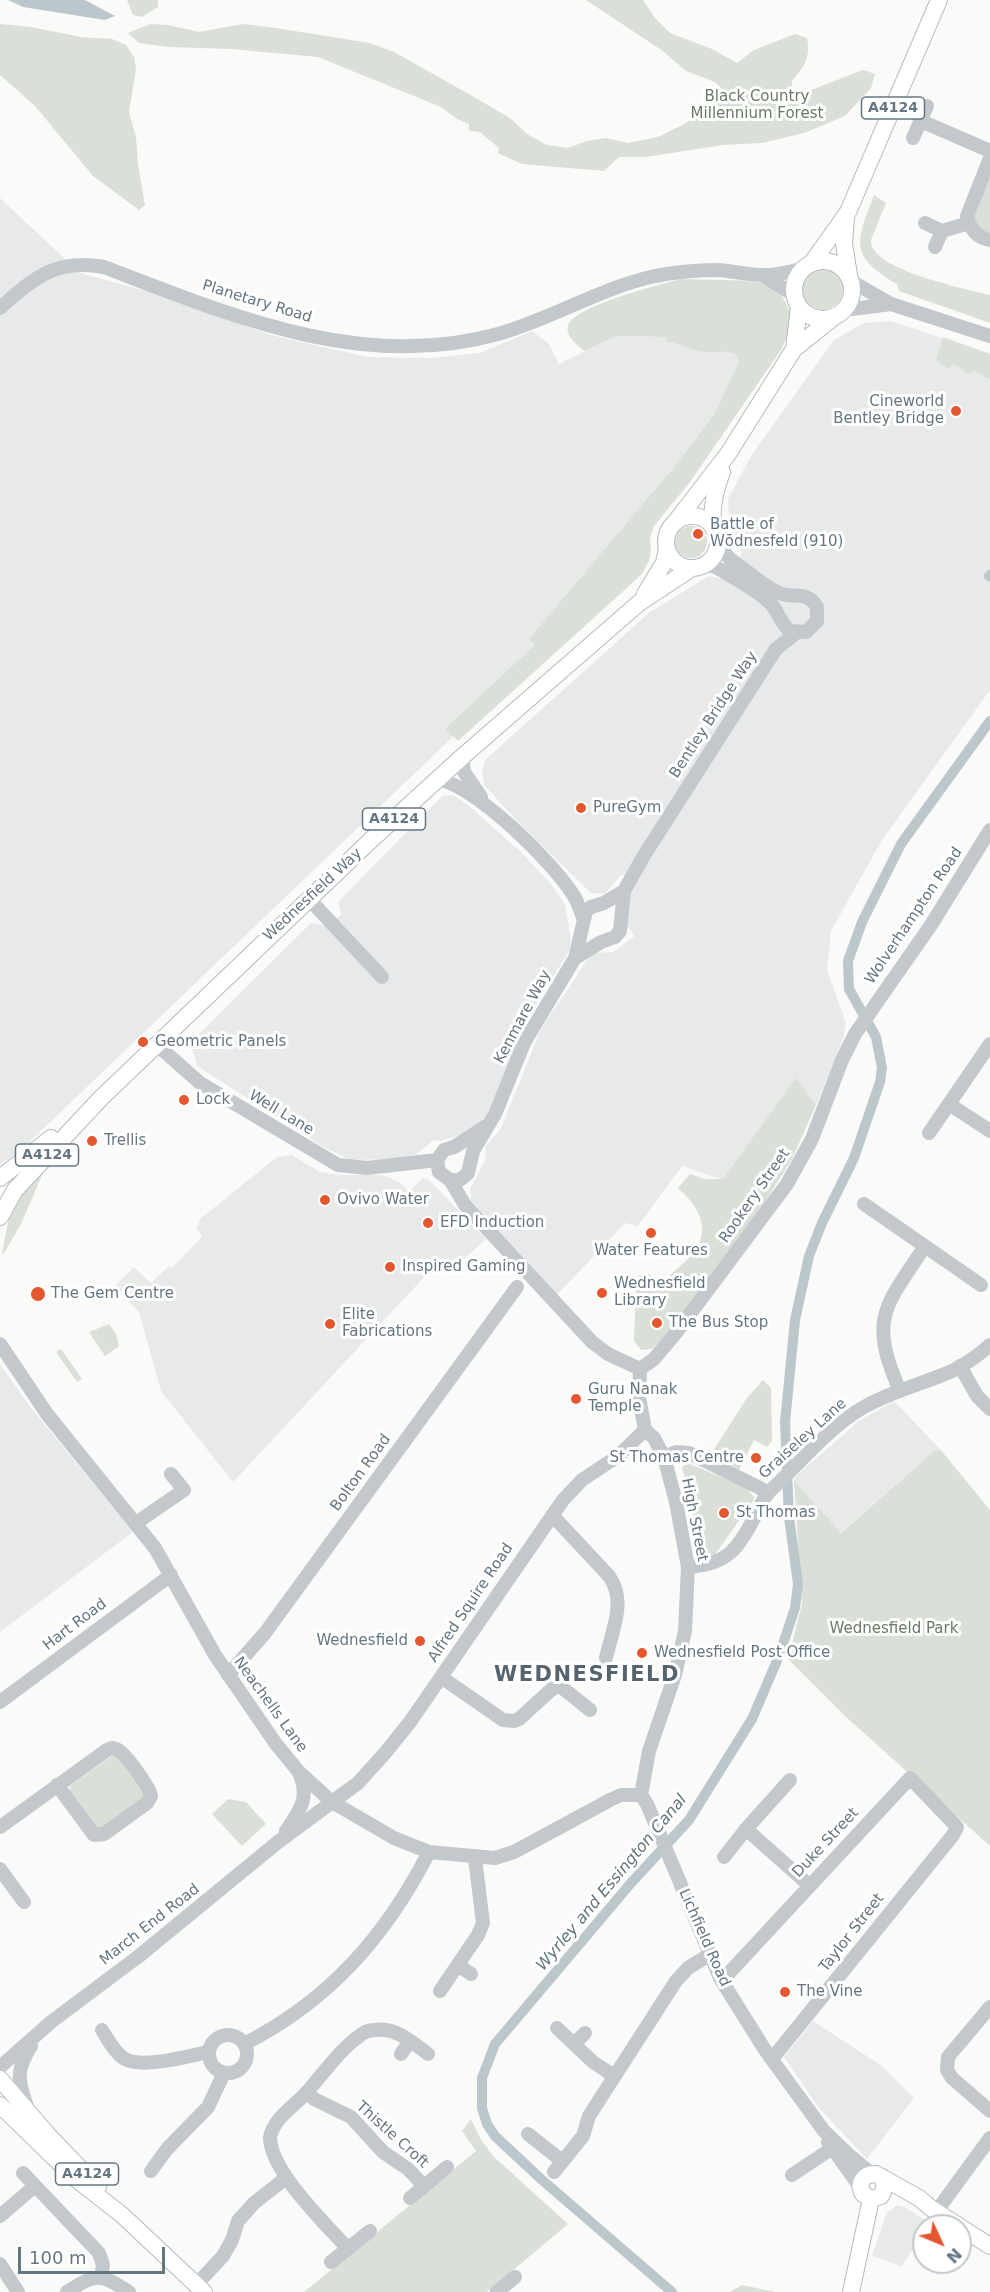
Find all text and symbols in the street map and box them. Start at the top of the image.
park label: Black Country Millennium Forest [691,88,823,123]
road number: A4124 [862,97,924,119]
street label: Planetary Road [200,277,314,327]
place label: Cineworld Bentley Bridge [833,393,944,428]
marker: Cineworld Bentley Bridge [949,404,963,418]
place label: Battle of Wōdnesfeld (910) [710,516,843,551]
marker: Battle of Wōdnesfeld (910) [691,527,705,541]
street label: Bentley Bridge Way [666,648,762,782]
place label: PureGym [593,799,661,817]
marker: PureGym [574,801,588,815]
road number: A4124 [362,808,426,830]
street label: Wolverhampton Road [861,844,967,988]
street label: Wednesfield Way [260,845,366,945]
street label: Kenmare Way [491,967,555,1067]
place label: Geometric Panels [155,1033,286,1051]
marker: Geometric Panels [136,1035,150,1049]
street label: Well Lane [245,1087,317,1139]
place label: Lock [196,1091,230,1109]
marker: Lock [177,1093,191,1107]
place label: Trellis [104,1132,146,1150]
marker: Trellis [85,1134,99,1148]
road number: A4124 [15,1144,78,1166]
street label: Rookery Street [716,1145,794,1247]
place label: Ovivo Water [337,1191,429,1209]
marker: Ovivo Water [318,1193,332,1207]
place label: EFD Induction [440,1214,544,1232]
marker: EFD Induction [421,1216,435,1230]
marker: Water Features [644,1226,658,1240]
place label: Water Features [594,1242,708,1260]
place label: Inspired Gaming [402,1258,525,1276]
marker: Inspired Gaming [383,1260,397,1274]
place label: Wednesfield Library [614,1275,706,1310]
marker: The Gem Centre [29,1285,47,1303]
place label: The Gem Centre [51,1285,174,1303]
marker: Wednesfield Library [595,1286,609,1300]
place label: Elite Fabrications [342,1306,432,1341]
place label: The Bus Stop [669,1314,768,1332]
marker: The Bus Stop [650,1316,664,1330]
marker: Elite Fabrications [323,1317,337,1331]
place label: Guru Nanak Temple [588,1381,677,1416]
marker: Guru Nanak Temple [569,1392,583,1406]
street label: Graiseley Lane [756,1395,850,1483]
street label: Bolton Road [327,1431,395,1515]
place label: St Thomas Centre [609,1449,744,1467]
marker: St Thomas Centre [749,1451,763,1465]
street label: High Street [677,1477,711,1563]
place label: St Thomas [736,1504,816,1522]
marker: St Thomas [717,1506,731,1520]
street label: Alfred Squire Road [425,1540,517,1666]
street label: Hart Road [40,1595,110,1655]
park label: Wednesfield Park [830,1620,958,1638]
place label: Wednesfield [316,1632,408,1650]
marker: Wednesfield [413,1634,427,1648]
place label: Wednesfield Post Office [654,1644,830,1662]
marker: Wednesfield Post Office [635,1646,649,1660]
street label: Neachells Lane [229,1654,311,1756]
district label: WEDNESFIELD [494,1663,680,1689]
water label: Wyrley and Essington Canal [533,1791,691,1975]
street label: Duke Street [789,1804,863,1882]
street label: March End Road [97,1881,203,1969]
street label: Lichfield Road [674,1886,734,1990]
street label: Taylor Street [816,1890,888,1976]
place label: The Vine [797,1983,863,2001]
marker: The Vine [778,1985,792,1999]
street label: Thistle Croft [352,2098,432,2172]
road number: A4124 [56,2163,118,2185]
north arrow [912,2214,972,2274]
scale bar [21,2235,168,2273]
text: N [942,2244,965,2267]
text: 100 m [29,2247,87,2268]

